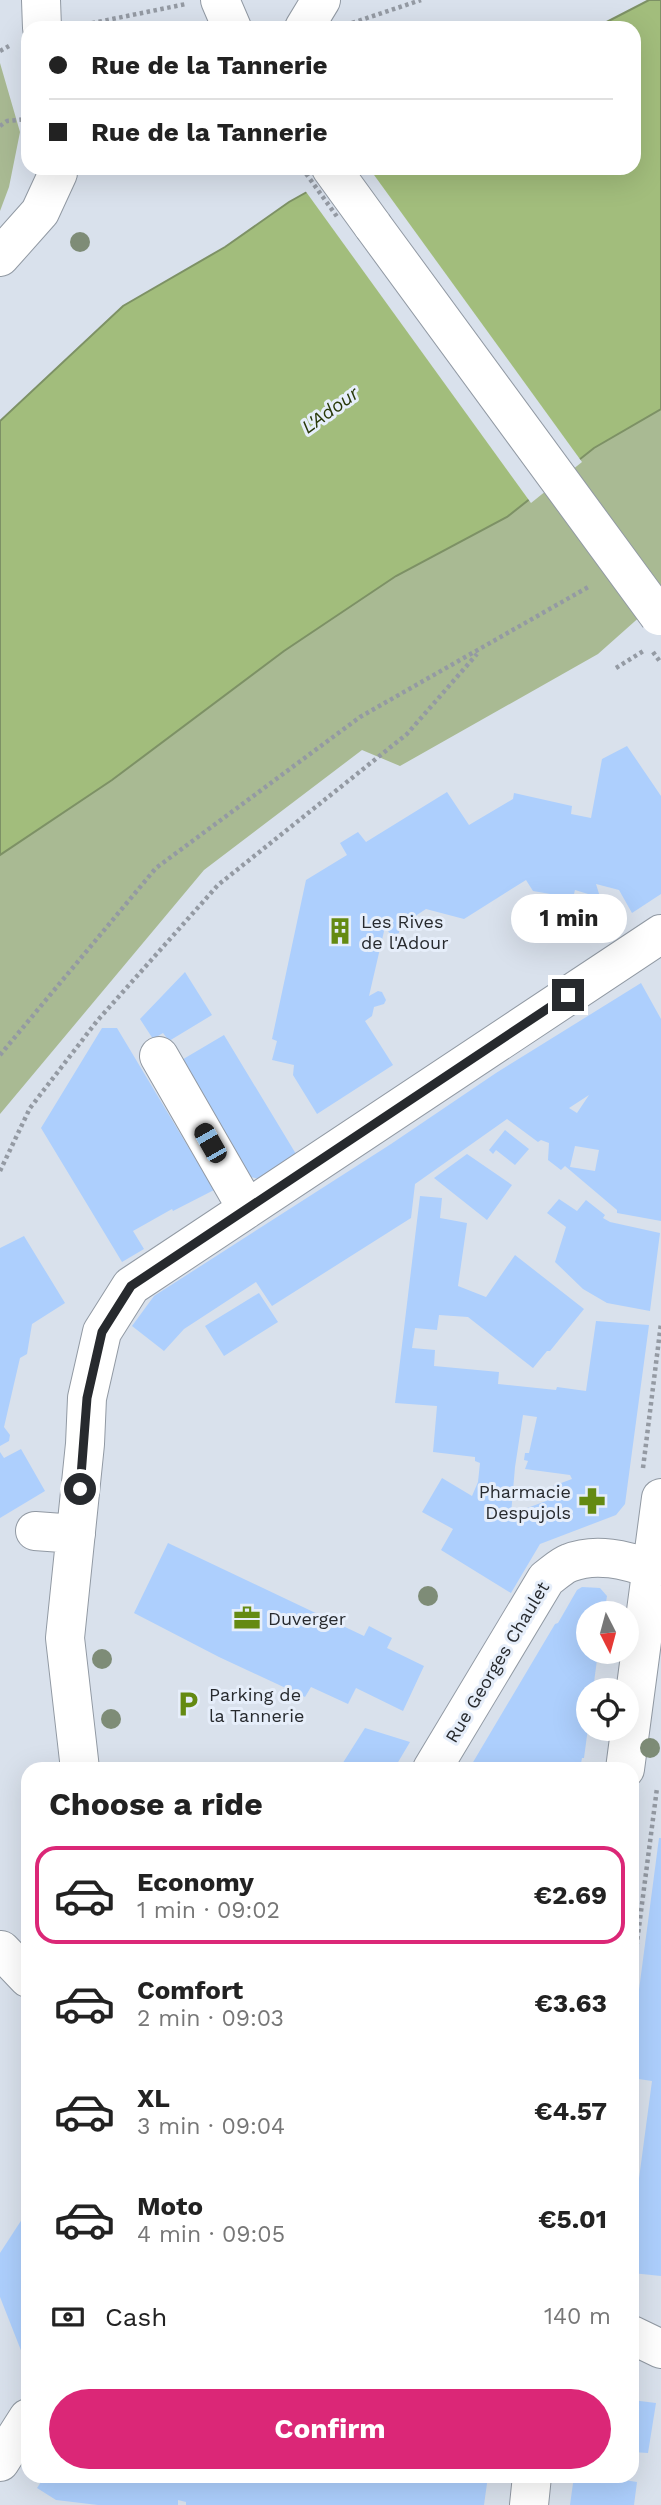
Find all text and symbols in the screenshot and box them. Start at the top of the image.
text: Rue de la Tannerie [91,50,328,80]
text: Rue de la Tannerie [91,117,328,147]
water label: L'Adour [297,381,364,438]
callout: 1 min [510,894,626,942]
text: 1 min [539,905,599,932]
place label: Les Rives de l'Adour [361,911,449,953]
building icon: Les Rives de l'Adour [325,916,355,946]
route end [552,979,584,1011]
car [191,1120,230,1166]
route start [64,1473,96,1505]
place label: Pharmacie Despujols [479,1481,571,1523]
pharmacy icon: Pharmacie Despujols [577,1486,607,1516]
street label: Rue Georges Chaulet [441,1577,554,1746]
north arrow [576,1601,639,1664]
map controls [576,1601,639,1741]
office icon: Duverger [232,1603,262,1633]
place label: Duverger [268,1608,346,1629]
button: locate [576,1678,639,1741]
place label: Parking de la Tannerie [209,1684,304,1726]
parking icon: Parking de la Tannerie [173,1689,203,1719]
text: Choose a ride [49,1785,263,1823]
icon: car [53,1864,116,1927]
text: Economy [137,1867,254,1897]
text: €2.69 [534,1880,607,1910]
text: 1 min · 09:02 [137,1897,280,1924]
icon: car [53,1972,116,2035]
text: Comfort [137,1975,243,2005]
text: €3.63 [535,1988,607,2018]
text: 2 min · 09:03 [137,2005,284,2032]
icon: car [53,2080,116,2143]
text: XL [137,2083,170,2113]
text: €4.57 [534,2096,607,2126]
text: 3 min · 09:04 [137,2113,285,2140]
icon: car [53,2188,116,2251]
text: Moto [137,2191,203,2221]
text: €5.01 [538,2204,607,2234]
text: 4 min · 09:05 [137,2221,285,2248]
icon: cash [49,2298,87,2336]
text: Cash [105,2302,167,2332]
text: 140 m [544,2303,611,2330]
button: Confirm [49,2389,611,2469]

